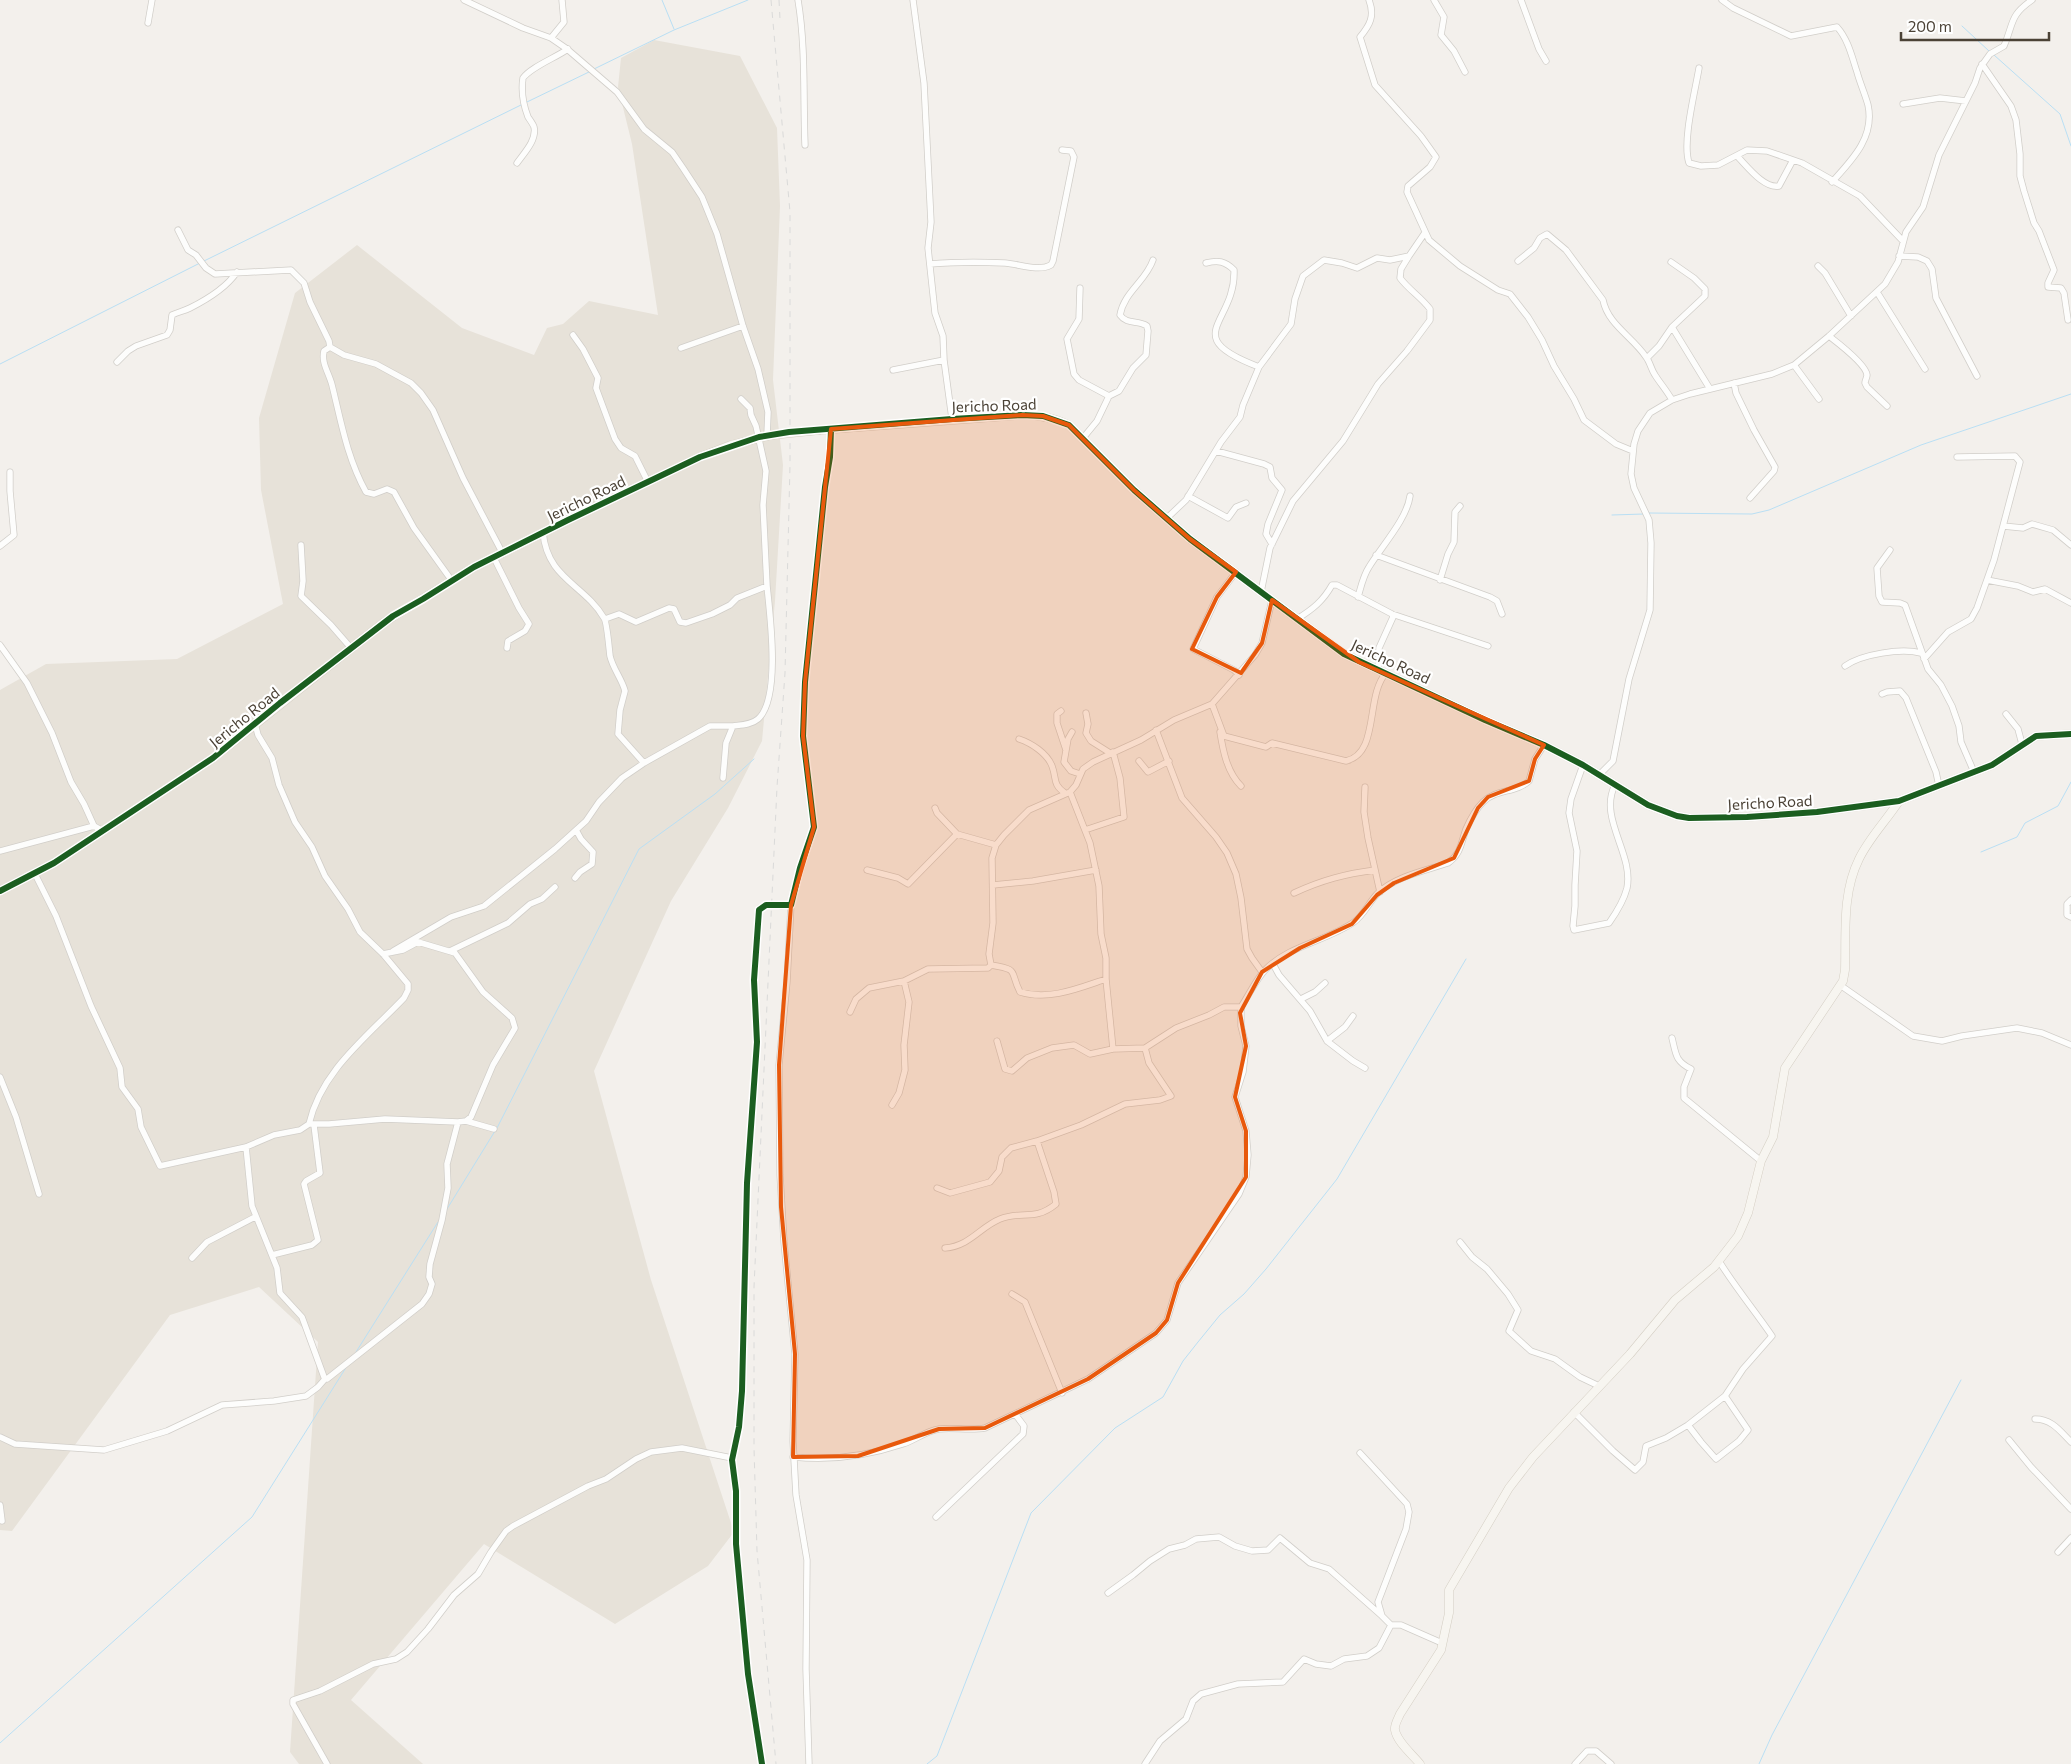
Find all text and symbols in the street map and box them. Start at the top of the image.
scale bar [1901,10,2048,42]
text: 200 m [1908,17,1952,35]
street label: Jericho Road [951,395,1037,415]
street label: Jericho Road [544,471,628,525]
street label: Jericho Road [1349,635,1433,687]
street label: Jericho Road [205,683,283,751]
street label: Jericho Road [1727,791,1813,813]

